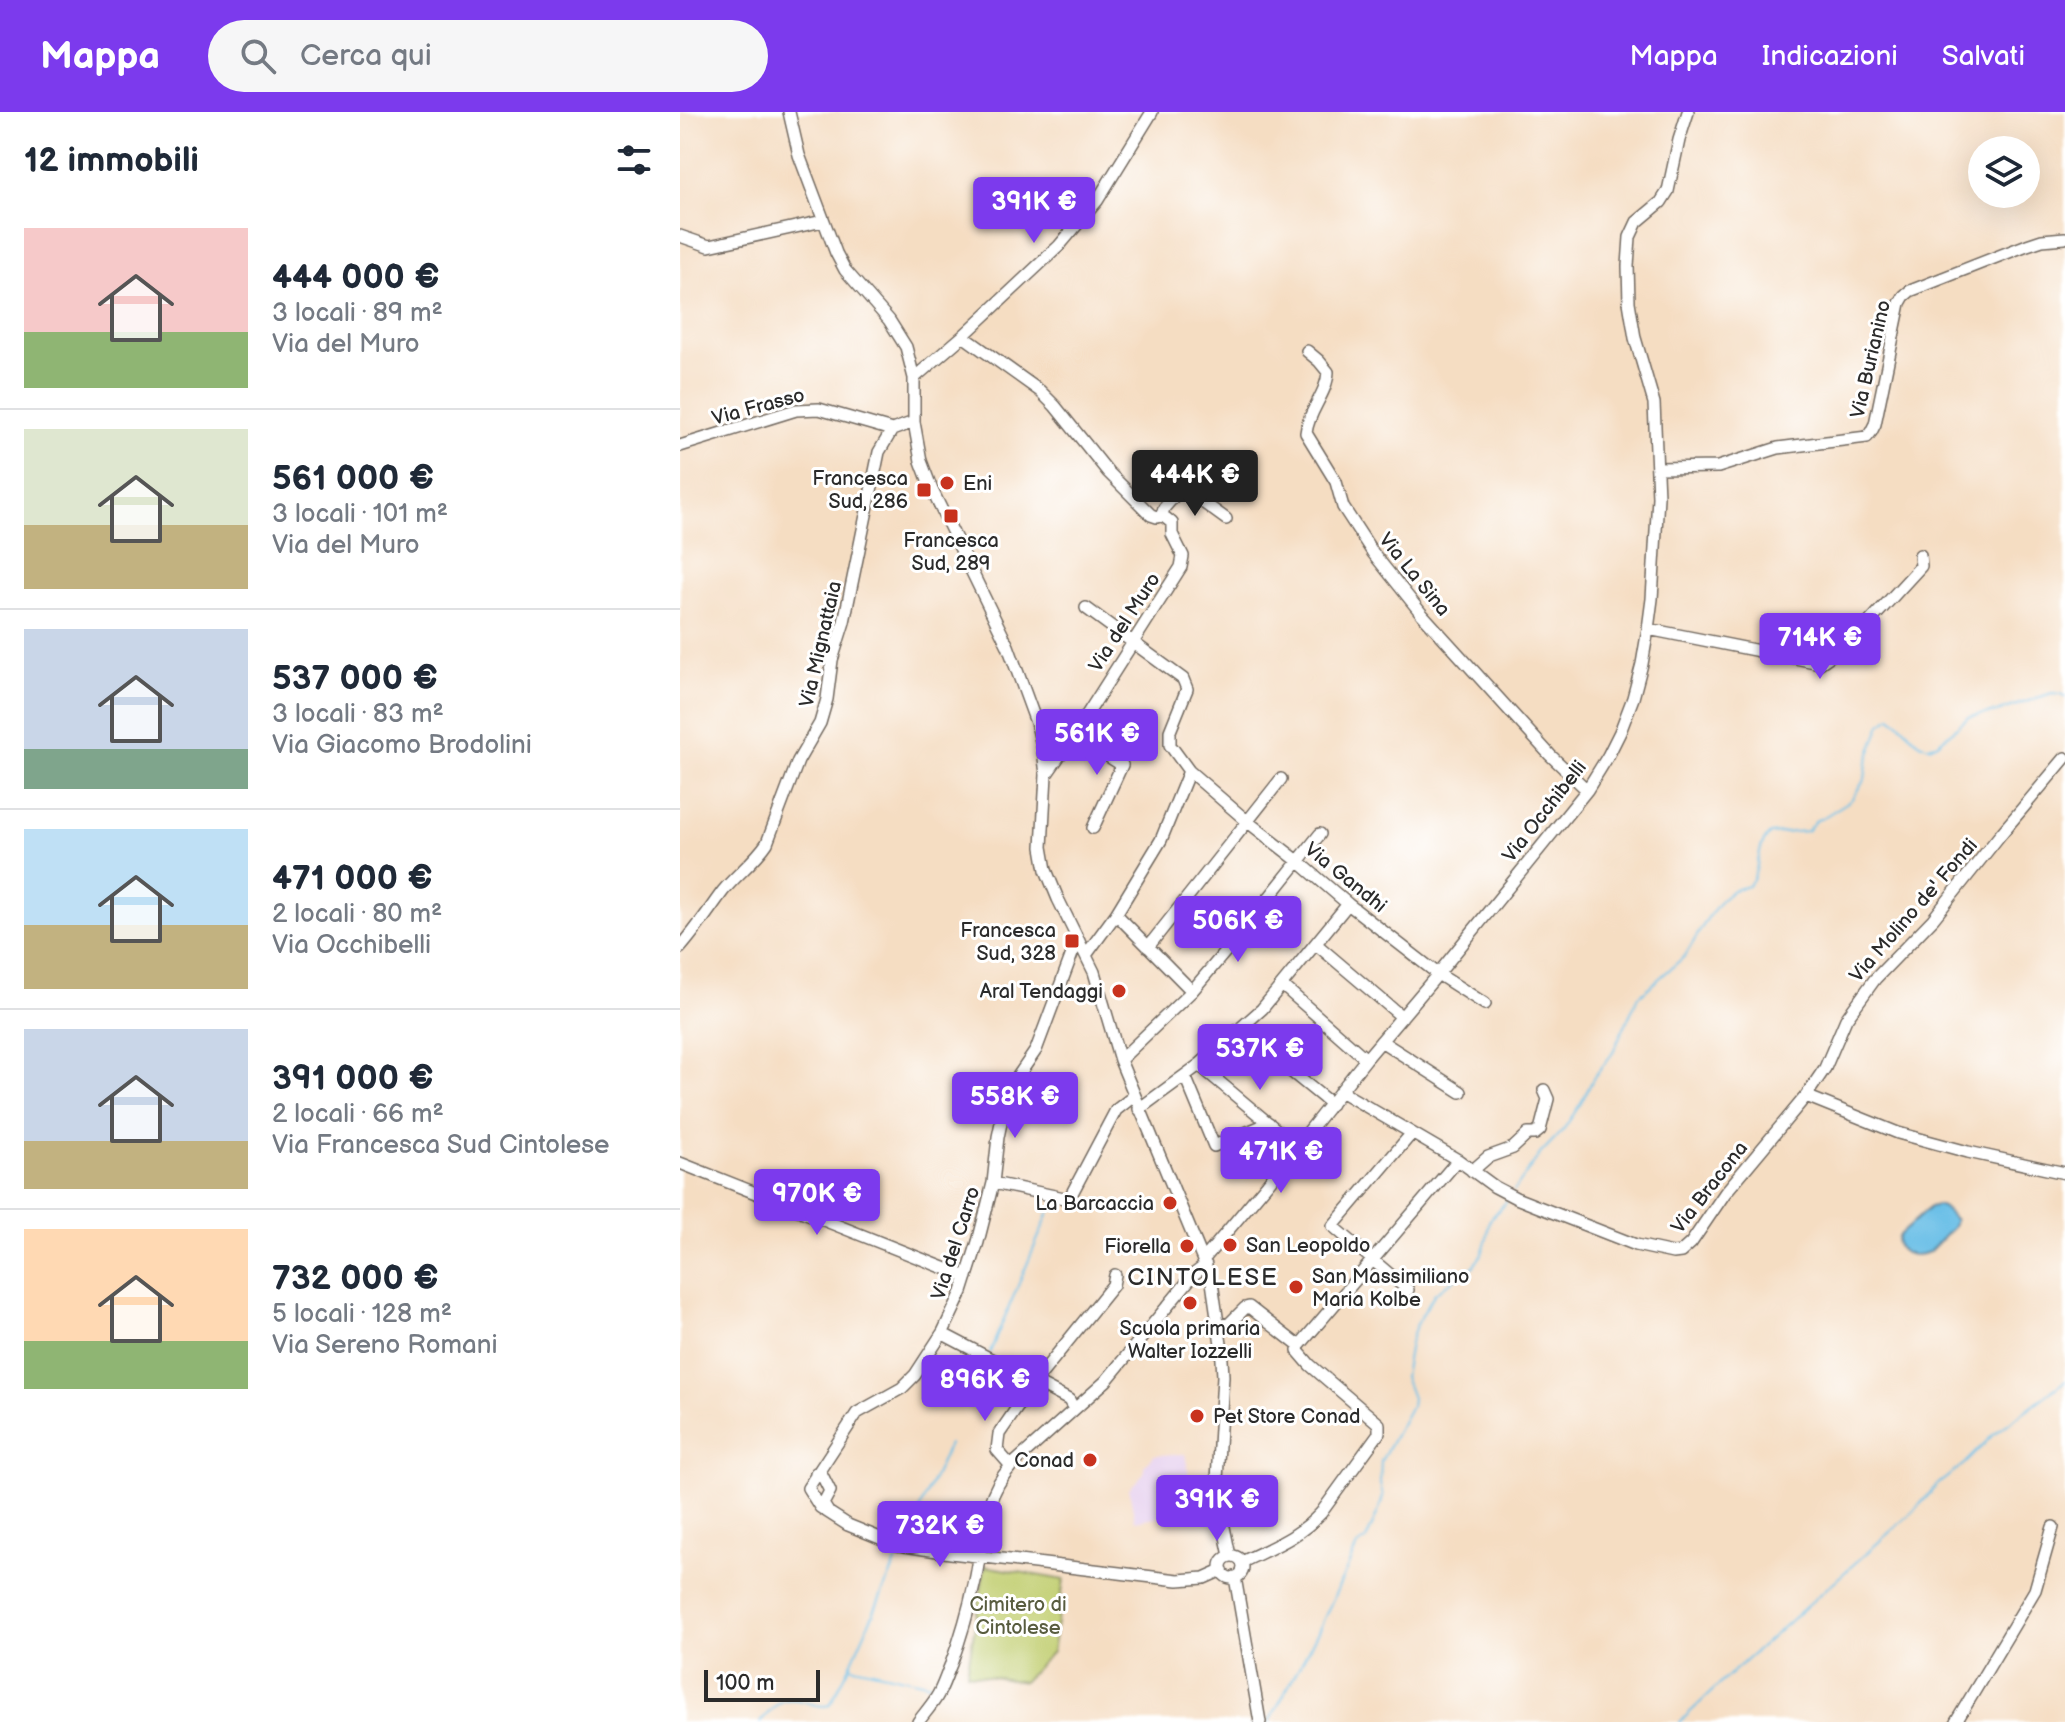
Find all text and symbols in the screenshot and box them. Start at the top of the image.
search box [208,20,768,92]
text: Mappa [40,34,160,79]
icon: search [236,34,280,78]
text: Cerca qui [300,38,432,74]
text: Mappa [1629,40,1718,73]
text: Indicazioni [1762,40,1898,73]
text: Salvati [1942,40,2025,73]
map controls [1968,136,2040,208]
button: layers [1968,136,2040,208]
icon: filters [612,138,656,182]
text: 12 immobili [24,140,199,181]
pin: 391K € [969,177,1099,245]
text: 391K € [991,187,1077,218]
text: 444 000 € [272,257,440,298]
icon: home [88,260,184,356]
text: 3 locali · 89 m² [272,298,443,329]
street label: Via Burianino [1846,298,1896,421]
text: Via del Muro [272,329,420,360]
street label: Via Frasso [709,383,807,431]
pin: 444K € [1130,450,1260,518]
text: 561 000 € [272,458,434,499]
text: 444K € [1150,460,1240,491]
icon: home [88,461,184,557]
place label: Francesca Sud, 286 [812,467,908,514]
place label: Eni [963,472,992,496]
marker: Eni [938,474,956,492]
marker: Francesca Sud, 286 [915,481,933,499]
text: 3 locali · 101 m² [272,499,448,530]
marker: Francesca Sud, 289 [942,507,960,525]
street label: Via La Sina [1373,528,1455,621]
place label: Francesca Sud, 289 [903,529,999,576]
text: Via del Muro [272,530,420,561]
street label: Via del Muro [1084,568,1166,677]
street label: Via Mignattaia [795,579,847,710]
pin: 714K € [1755,613,1885,681]
text: 714K € [1778,623,1862,654]
text: 537 000 € [272,658,438,699]
icon: home [88,661,184,757]
text: 3 locali · 83 m² [272,699,444,730]
pin: 561K € [1032,709,1162,777]
text: 561K € [1054,719,1140,750]
text: Via Giacomo Brodolini [272,730,532,761]
street label: Via Occhibelli [1498,756,1592,867]
street label: Via Molino de' Fondi [1845,834,1983,988]
street label: Via Gandhi [1300,837,1391,918]
text: 471 000 € [272,858,433,899]
icon: home [88,861,184,957]
pin: 506K € [1173,896,1303,964]
text: 2 locali · 80 m² [272,899,442,930]
text: 506K € [1192,906,1284,937]
place label: Francesca Sud, 328 [960,919,1056,966]
text: Via Occhibelli [272,930,431,961]
marker: Francesca Sud, 328 [1063,932,1081,950]
place label: Aral Tendaggi [980,980,1103,1004]
marker: Aral Tendaggi [1110,982,1128,1000]
pin: 537K € [1195,1024,1325,1092]
text: 537K € [1216,1034,1304,1065]
text: 391 000 € [272,1058,434,1099]
icon: home [88,1061,184,1157]
pin: 558K € [950,1072,1080,1140]
text: 558K € [970,1082,1060,1113]
text: 2 locali · 66 m² [272,1099,444,1130]
pin: 471K € [1216,1127,1346,1195]
text: Via Francesca Sud Cintolese [272,1130,609,1161]
text: 471K € [1239,1137,1323,1168]
street label: Via Bracona [1666,1137,1753,1238]
pin: 970K € [752,1169,882,1237]
text: 970K € [772,1179,862,1210]
street label: Via del Carro [926,1184,986,1303]
place label: La Barcaccia [1035,1192,1154,1216]
marker: La Barcaccia [1161,1194,1179,1212]
place label: San Leopoldo [1246,1234,1370,1258]
place label: Fiorella [1104,1235,1171,1259]
marker: San Leopoldo [1221,1236,1239,1254]
marker: Fiorella [1178,1237,1196,1255]
text: 732 000 € [272,1258,439,1299]
icon: home [88,1261,184,1357]
district label: CINTOLESE [1127,1263,1279,1292]
place label: San Massimiliano Maria Kolbe [1312,1265,1469,1312]
marker: San Massimiliano Maria Kolbe [1287,1278,1305,1296]
marker: Scuola primaria Walter Iozzelli [1181,1294,1199,1312]
text: 5 locali · 128 m² [272,1299,452,1330]
place label: Scuola primaria Walter Iozzelli [1120,1317,1260,1364]
text: Via Sereno Romani [272,1330,497,1361]
pin: 896K € [920,1355,1050,1423]
text: 896K € [940,1365,1030,1396]
place label: Pet Store Conad [1213,1405,1361,1429]
marker: Pet Store Conad [1188,1407,1206,1425]
place label: Conad [1014,1449,1074,1473]
marker: Conad [1081,1451,1099,1469]
pin: 391K € [1152,1475,1282,1543]
text: 391K € [1174,1485,1260,1516]
pin: 732K € [875,1501,1005,1569]
text: 732K € [895,1511,985,1542]
park label: Cimitero di Cintolese [969,1593,1067,1640]
scale bar [704,1666,820,1702]
text: 100 m [716,1670,775,1697]

